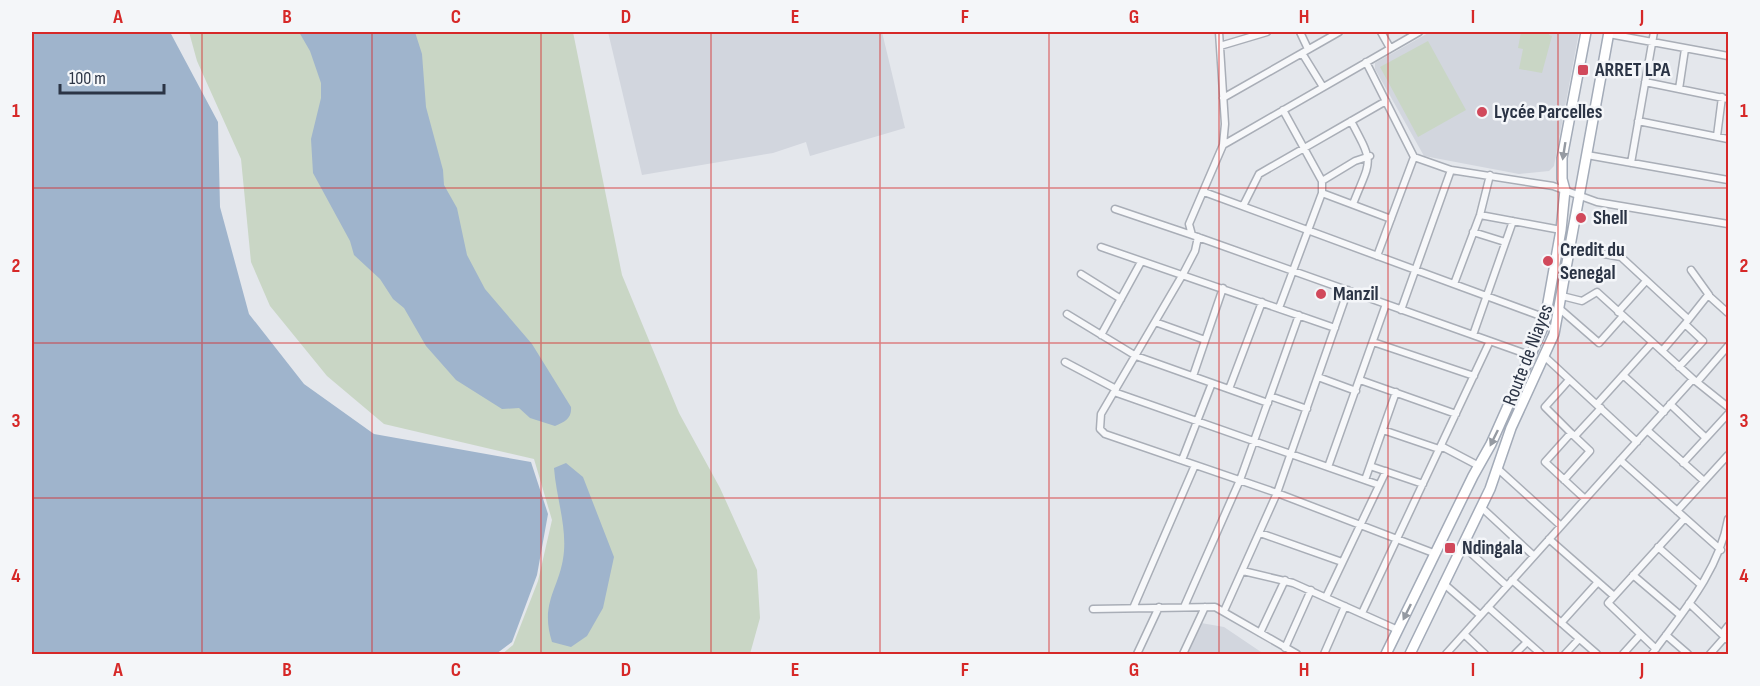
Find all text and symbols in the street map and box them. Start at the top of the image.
text: A [112,5,123,29]
text: B [282,5,292,29]
text: C [451,5,461,29]
text: D [621,5,631,29]
text: E [791,5,799,29]
text: F [961,5,969,29]
text: G [1129,5,1139,29]
text: H [1299,5,1309,29]
text: I [1471,5,1475,29]
text: J [1639,5,1644,29]
scale bar [60,57,164,95]
place label: ARRET LPA [1594,58,1671,82]
marker: ARRET LPA [1576,63,1590,77]
text: 100 m [69,68,106,89]
text: 1 [12,99,20,123]
text: 1 [1740,99,1748,123]
place label: Lycée Parcelles [1494,100,1603,124]
marker: Lycée Parcelles [1475,105,1489,119]
one-way arrow [1559,142,1568,161]
place label: Shell [1593,206,1628,230]
marker: Shell [1574,211,1588,225]
place label: Credit du Senegal [1560,238,1625,285]
text: 2 [12,254,20,278]
marker: Credit du Senegal [1541,254,1555,268]
text: 2 [1740,254,1748,278]
place label: Manzil [1333,282,1379,306]
marker: Manzil [1314,287,1328,301]
street label: Route de Niayes [1498,301,1558,409]
text: 3 [12,409,21,433]
text: 3 [1740,409,1749,433]
one-way arrow [1490,429,1499,446]
place label: Ndingala [1462,536,1523,560]
marker: Ndingala [1443,541,1457,555]
text: 4 [11,564,21,588]
text: 4 [1739,564,1749,588]
one-way arrow [1402,604,1412,621]
text: A [112,658,123,682]
text: B [282,658,292,682]
text: C [451,658,461,682]
text: D [621,658,631,682]
text: E [791,658,799,682]
text: F [961,658,969,682]
text: G [1129,658,1139,682]
text: H [1299,658,1309,682]
text: I [1471,658,1475,682]
text: J [1639,658,1644,682]

